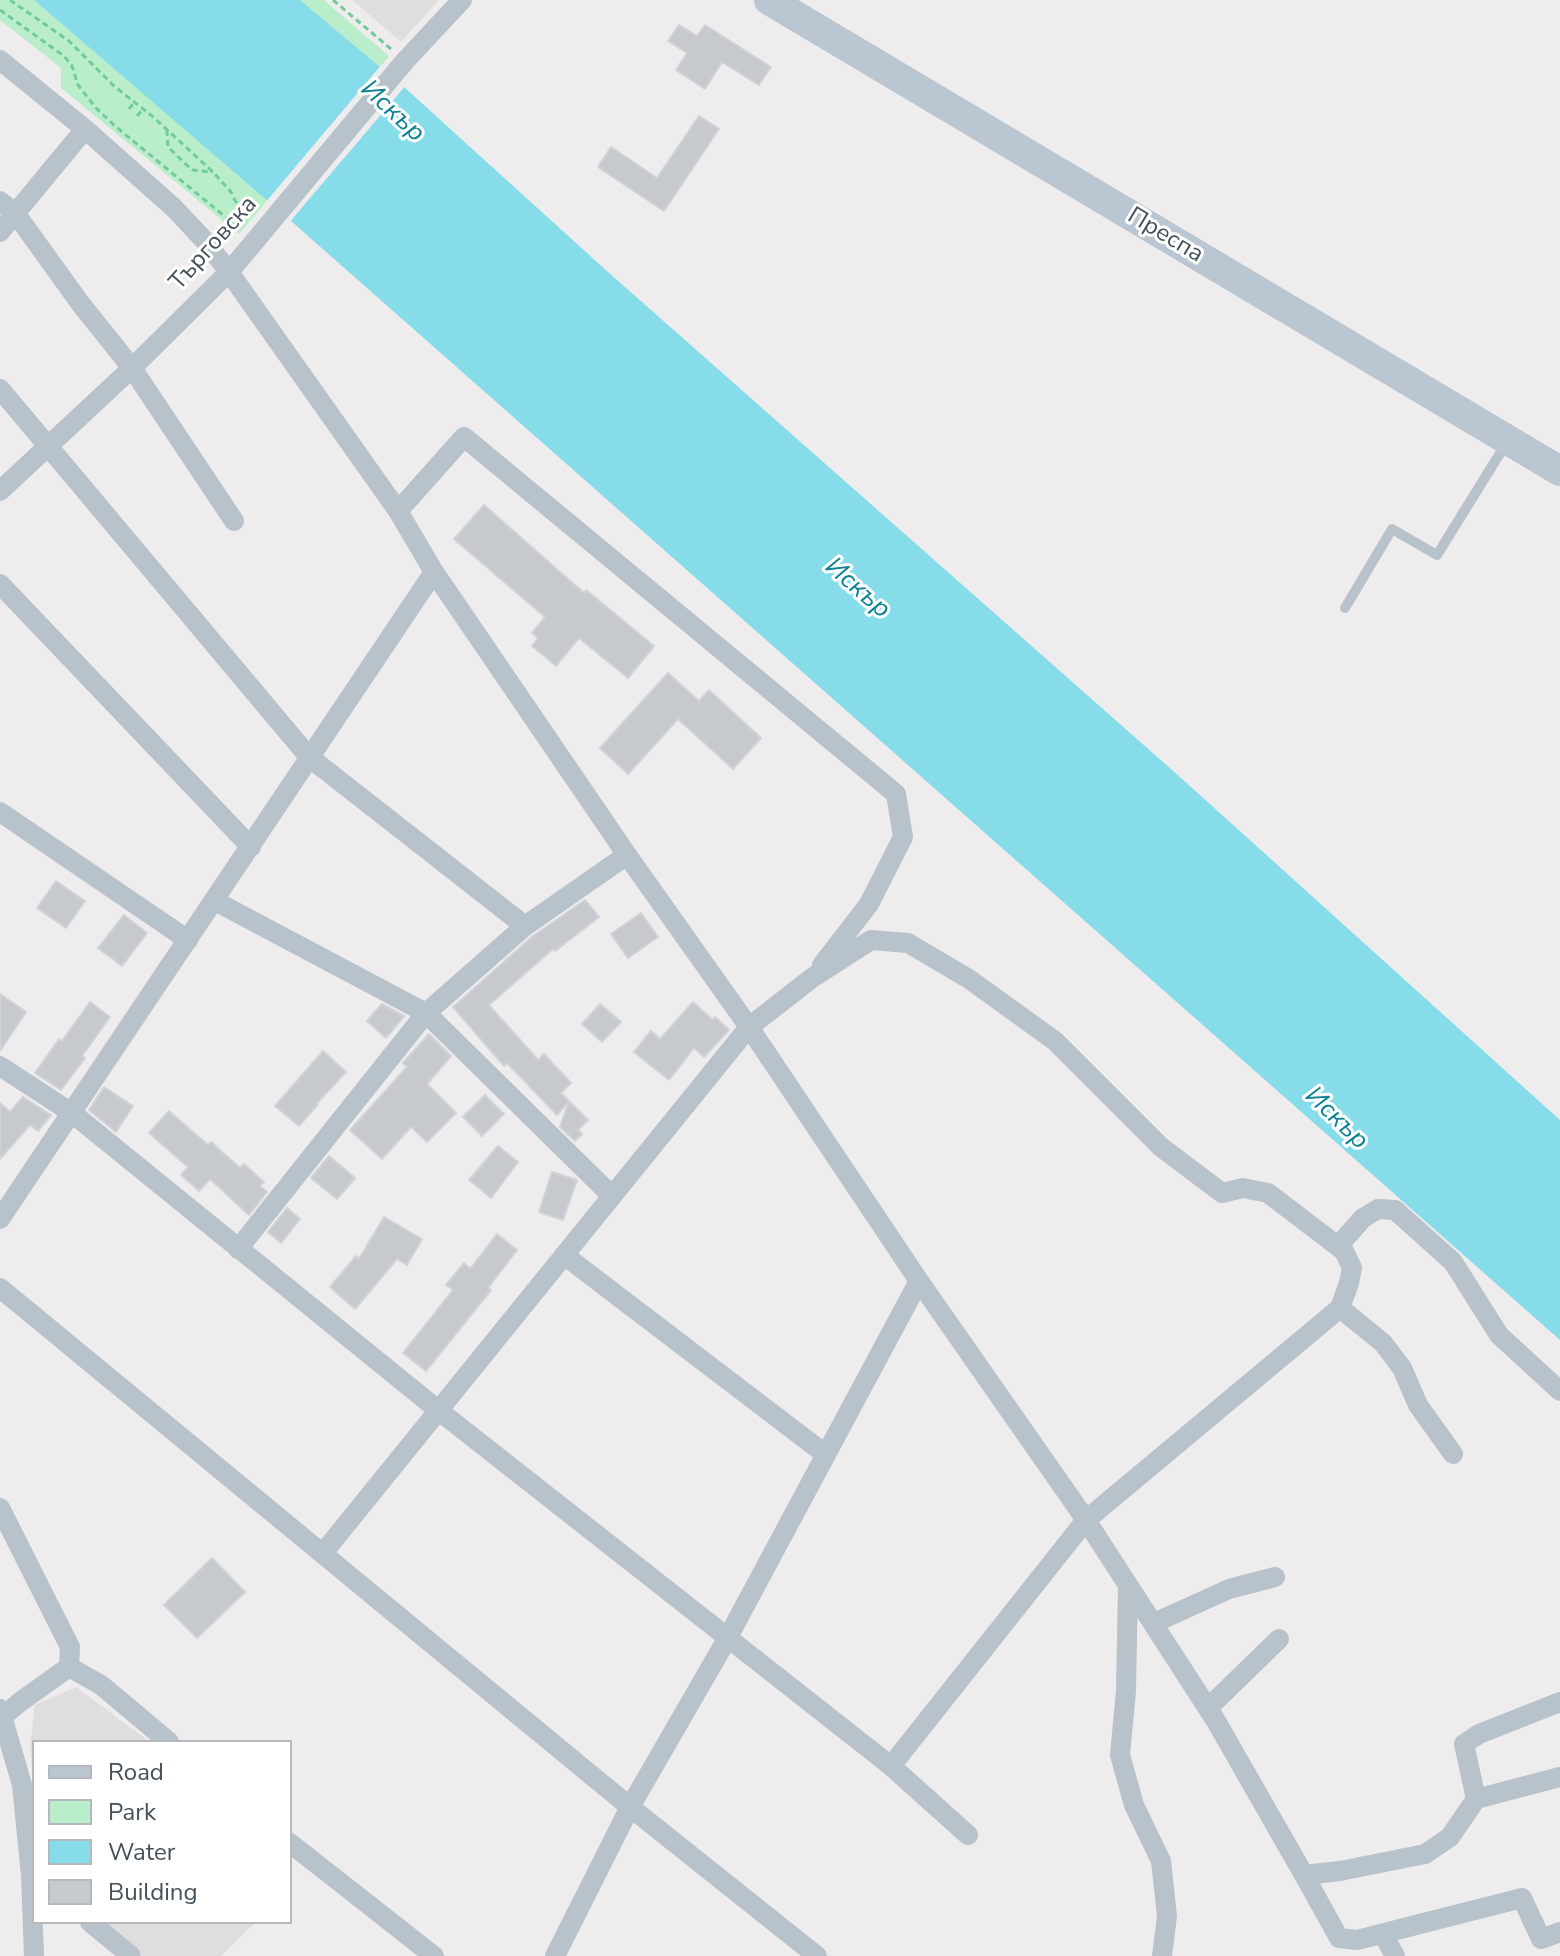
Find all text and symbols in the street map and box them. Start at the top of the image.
water label: Искър [353,74,431,150]
street label: Търговска [164,191,264,297]
street label: Преспа [1122,202,1208,270]
water label: Искър [818,552,896,626]
water label: Искър [1298,1081,1374,1157]
legend [32,1740,292,1924]
text: Road [108,1756,164,1788]
text: Park [108,1796,156,1828]
text: Water [108,1836,175,1868]
text: Building [108,1876,198,1908]

